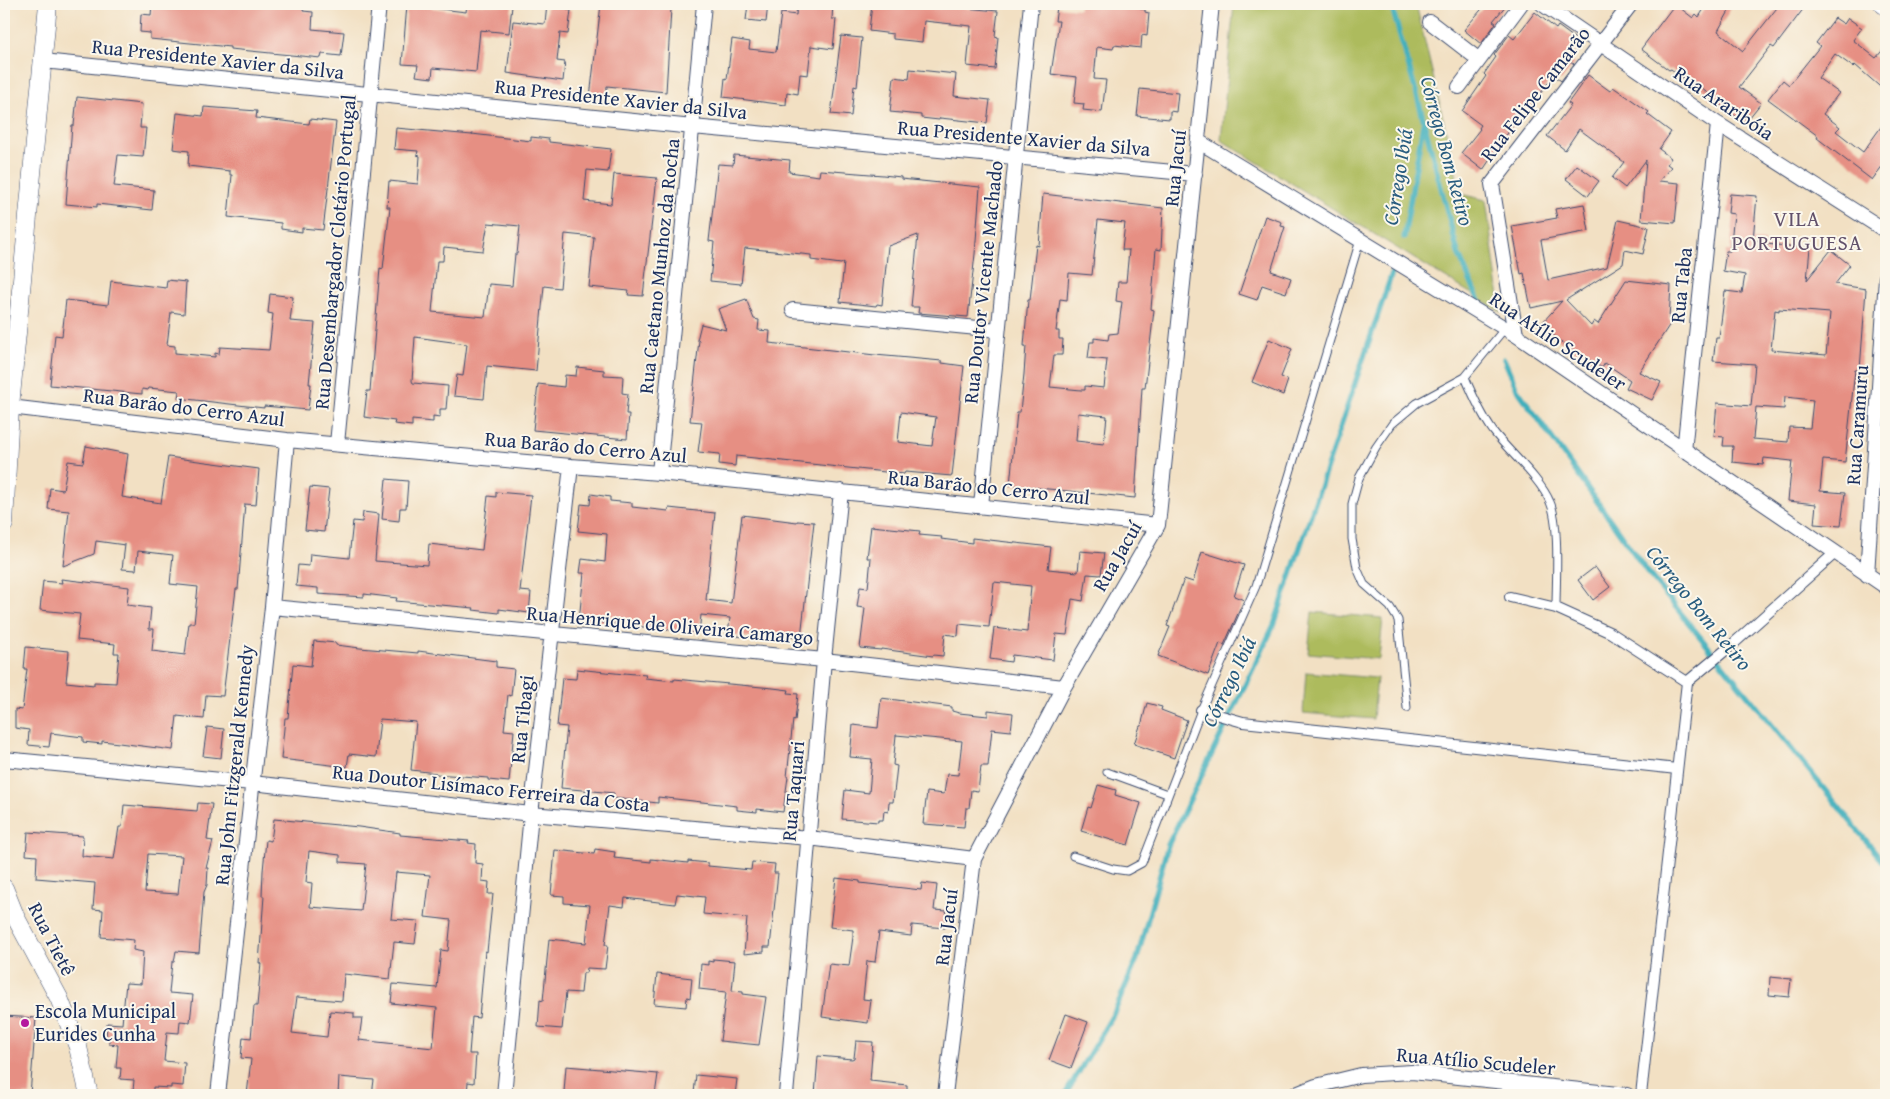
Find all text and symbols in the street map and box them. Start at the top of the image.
street label: Rua Felipe Camarão [1473,20,1597,167]
street label: Rua Presidente Xavier da Silva [90,31,346,86]
street label: Rua Araribóia [1668,58,1781,147]
street label: Rua Presidente Xavier da Silva [493,71,749,126]
water label: Córrego Bom Retiro [1413,73,1482,229]
street label: Rua Desembargador Clotário Portugal [306,93,363,411]
street label: Rua Presidente Xavier da Silva [896,112,1152,163]
water label: Córrego Ibiá [1375,126,1420,227]
street label: Rua Jacuí [1156,128,1193,208]
street label: Rua Caetano Munhoz da Rocha [631,136,686,395]
street label: Rua Doutor Vicente Machado [955,159,1010,405]
district label: VILA PORTUGUESA [1731,203,1863,258]
street label: Rua Taba [1662,245,1699,324]
street label: Rua Atílio Scudeler [1484,284,1633,397]
street label: Rua Caramuru [1838,364,1875,486]
street label: Rua Barão do Cerro Azul [82,380,287,433]
street label: Rua Barão do Cerro Azul [484,423,689,470]
street label: Rua Barão do Cerro Azul [887,461,1092,512]
street label: Rua Jacuí [1085,515,1149,596]
water label: Córrego Bom Retiro [1639,538,1760,677]
street label: Rua Henrique de Oliveira Camargo [525,598,815,651]
water label: Córrego Ibiá [1193,631,1264,732]
street label: Rua John Fitzgerald Kennedy [206,643,261,887]
street label: Rua Tibagi [502,673,541,764]
street label: Rua Taquari [774,739,811,842]
street label: Rua Doutor Lisímaco Ferreira da Costa [331,756,652,819]
street label: Rua Jacuí [926,886,965,967]
street label: Rua Tietê [22,897,83,980]
place label: Escola Municipal Eurides Cunha [35,996,176,1048]
marker: Escola Municipal Eurides Cunha [19,1017,31,1029]
street label: Rua Atílio Scudeler [1395,1039,1557,1082]

